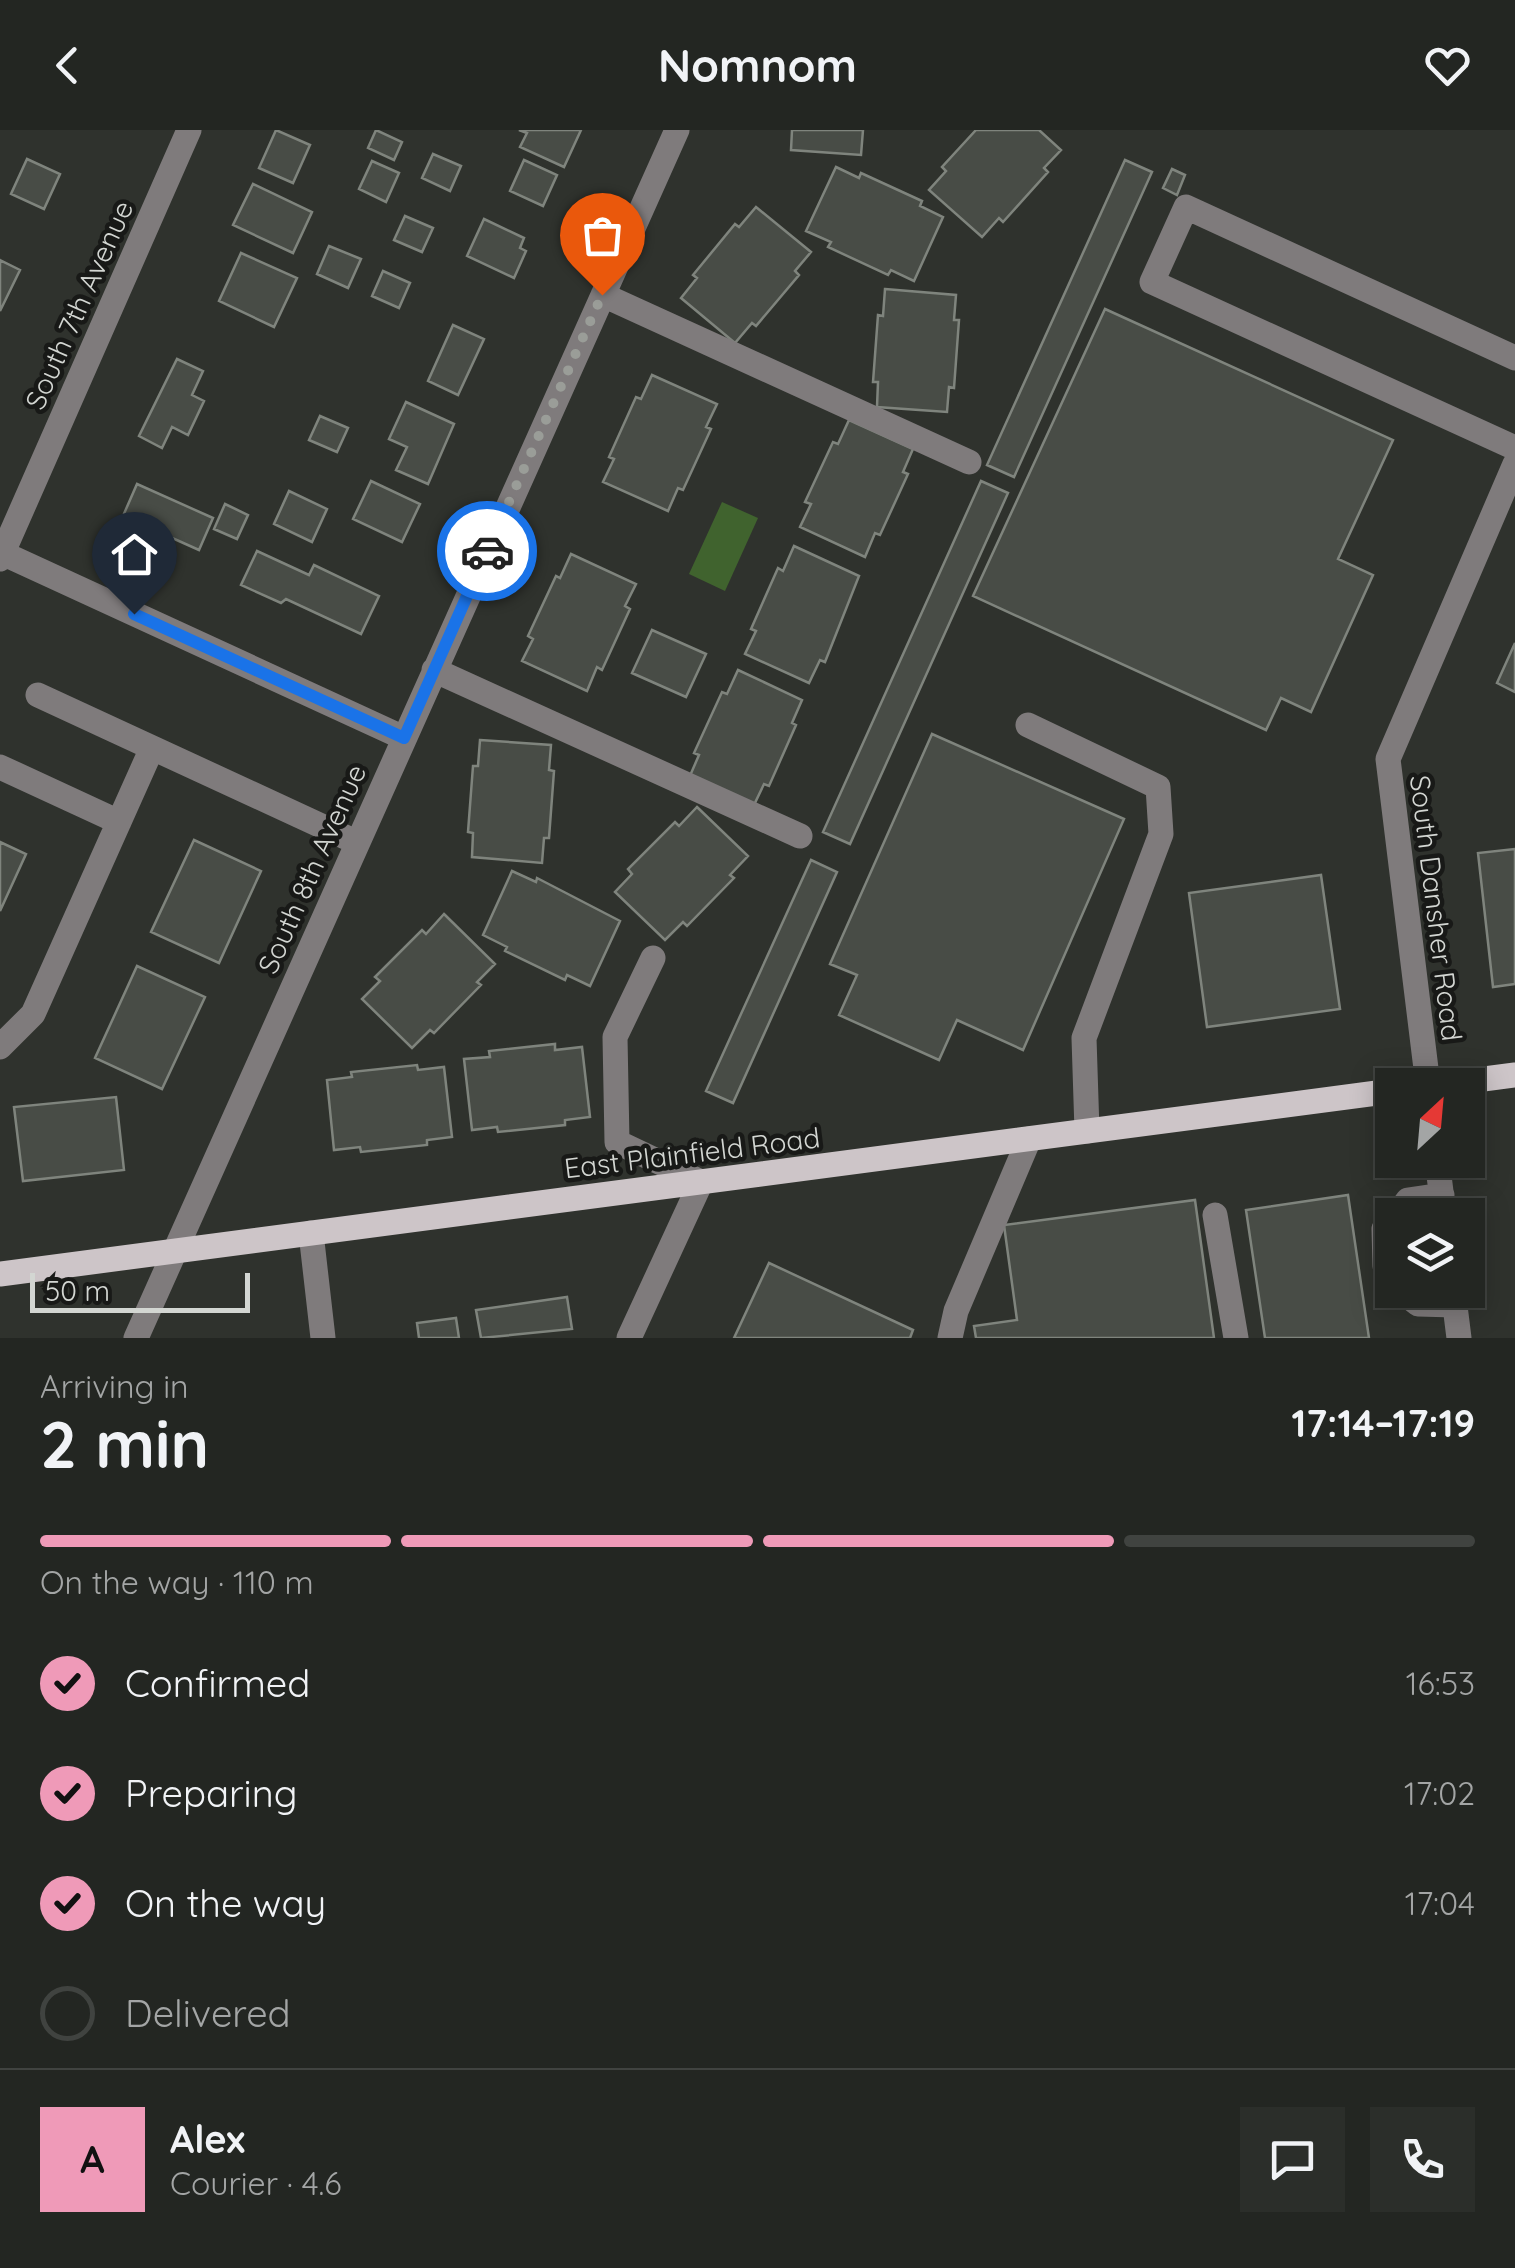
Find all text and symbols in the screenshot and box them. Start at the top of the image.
text: Nomnom [658,37,857,93]
icon: back [40,38,95,93]
icon: heart [1420,38,1475,93]
pin [560,193,645,296]
street label: South 7th Avenue [17,195,140,415]
icon: bag [575,208,630,263]
courier [437,501,537,601]
pin [92,512,177,615]
icon: car [460,524,515,579]
icon: home [107,527,162,582]
street label: South 8th Avenue [250,759,373,979]
street label: South Dansher Road [1403,773,1470,1043]
north arrow [1375,1068,1485,1178]
map controls [1375,1068,1485,1308]
street label: East Plainfield Road [562,1119,822,1186]
button: layers [1375,1198,1485,1308]
scale bar [30,1268,250,1312]
text: 50 m [45,1273,110,1308]
text: Arriving in [40,1366,189,1406]
text: 17:14–17:19 [1291,1399,1475,1447]
text: 2 min [40,1403,209,1484]
text: On the way · 110 m [40,1562,314,1602]
icon: check [40,1656,95,1711]
text: Confirmed [125,1659,310,1707]
text: 16:53 [1406,1663,1475,1703]
icon: check [40,1766,95,1821]
text: Preparing [125,1769,297,1817]
text: 17:02 [1404,1773,1475,1813]
icon: check [40,1876,95,1931]
text: On the way [125,1879,326,1927]
text: 17:04 [1405,1883,1475,1923]
text: Delivered [125,1989,291,2037]
button: chat [1240,2107,1345,2212]
button: phone [1370,2107,1475,2212]
text: Alex [170,2115,245,2163]
text: A [80,2135,105,2183]
text: Courier · 4.6 [170,2163,342,2203]

